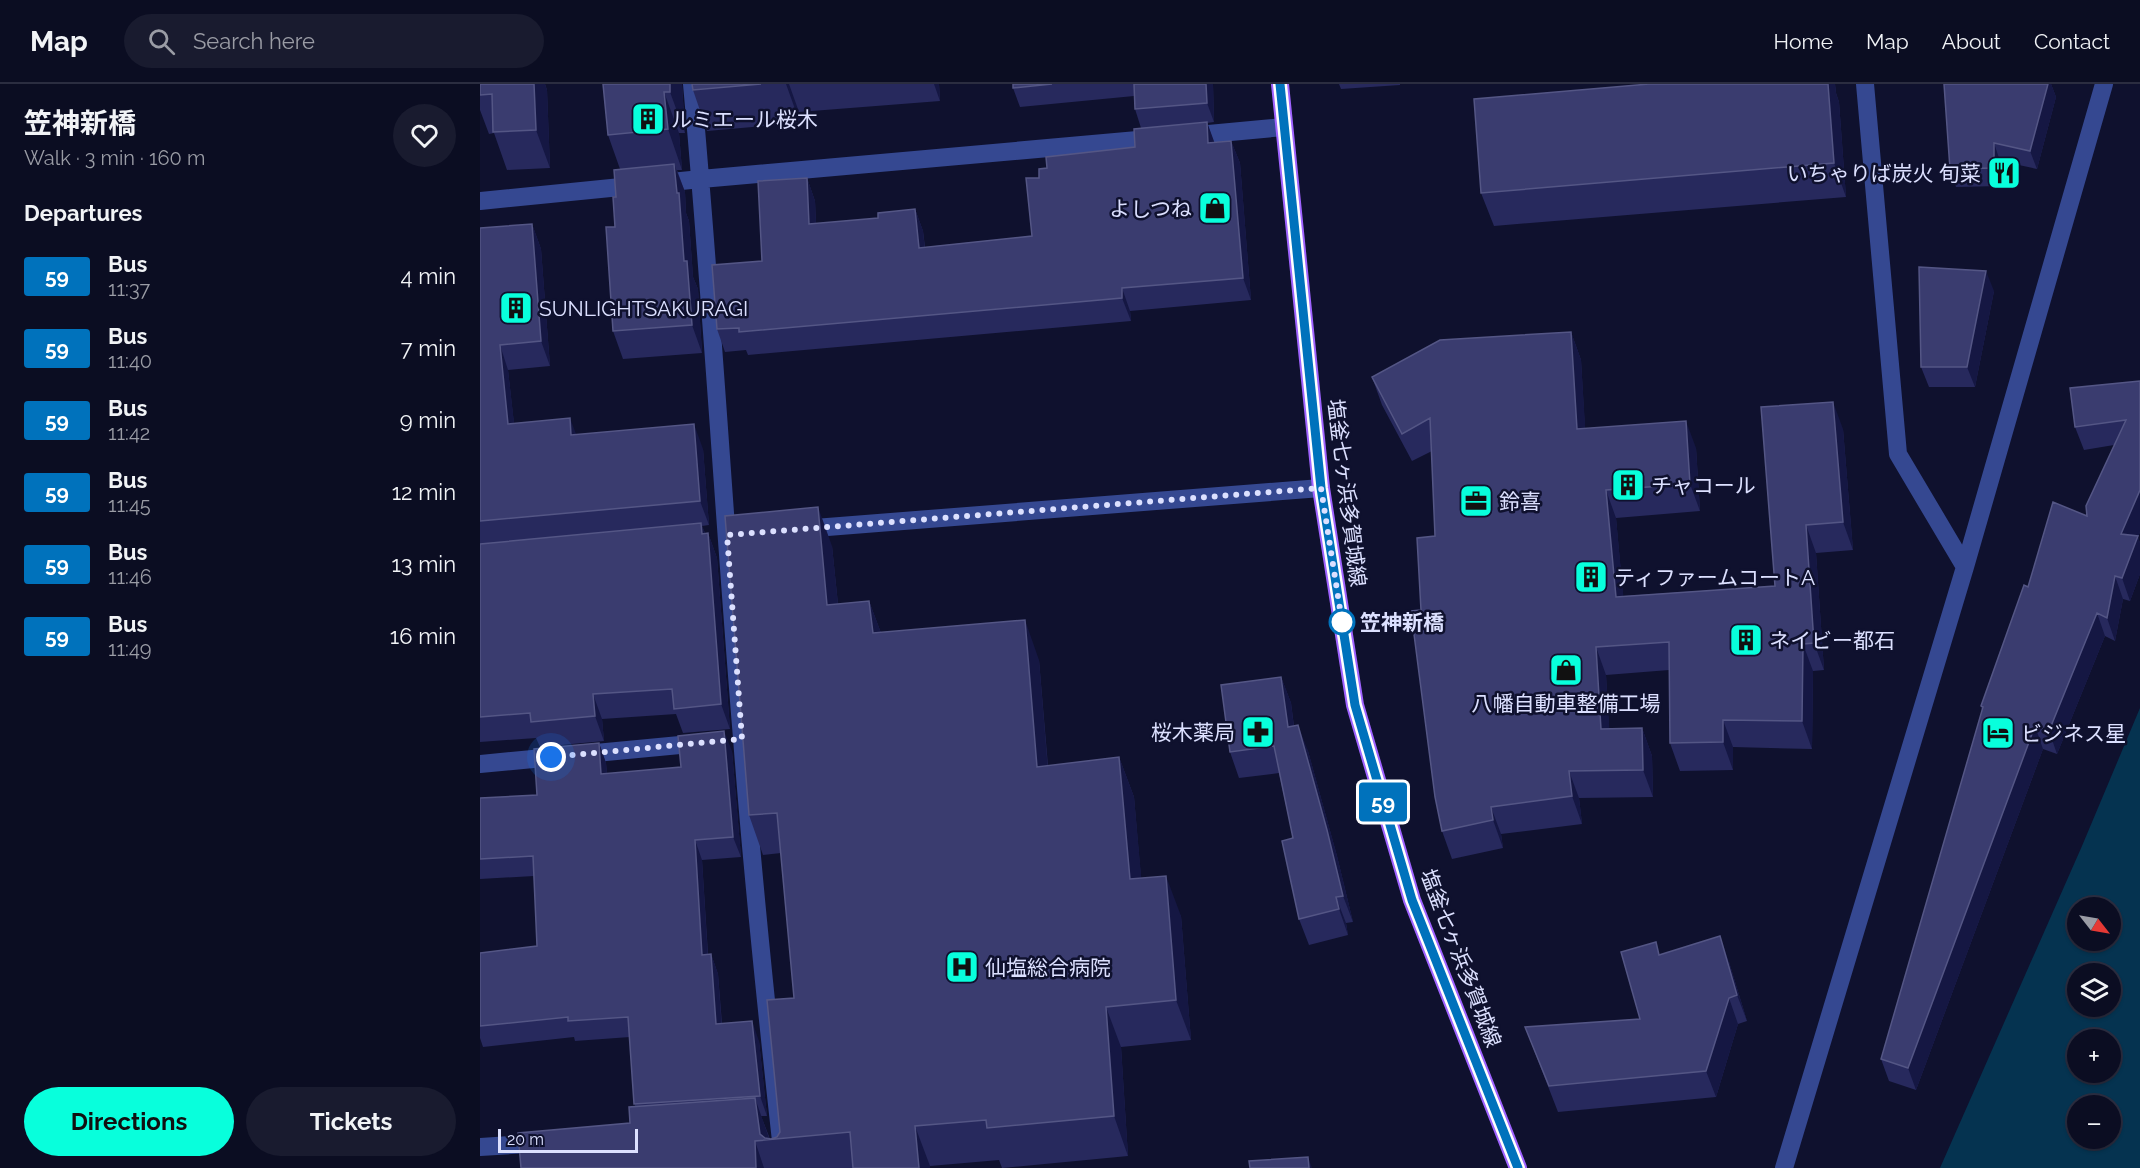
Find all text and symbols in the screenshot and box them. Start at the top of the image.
search box [124,14,544,68]
text: Map [30,25,88,58]
icon: search [145,25,178,58]
text: Search here [193,28,315,54]
text: Home [1774,29,1833,54]
text: Map [1866,29,1909,54]
text: About [1942,29,2001,54]
text: Contact [2034,29,2110,54]
building icon: ルミエール桜木 [630,101,666,137]
button: heart [393,104,456,167]
text: 笠神新橋 [24,107,136,140]
place label: ルミエール桜木 [671,107,818,132]
text: Walk · 3 min · 160 m [24,146,205,170]
restaurant icon: いちゃりば炭火 旬菜 [1986,155,2022,191]
place label: いちゃりば炭火 旬菜 [1787,161,1981,186]
shop icon: よしつね [1197,190,1233,226]
place label: よしつね [1109,196,1192,221]
text: Departures [24,200,142,226]
text: Bus [108,251,147,277]
text: 4 min [401,263,456,289]
text: 59 [45,264,69,289]
text: 11:37 [108,277,150,301]
building icon: SUNLIGHTSAKURAGI [498,290,534,326]
place label: SUNLIGHTSAKURAGI [539,296,748,321]
text: Bus [108,323,147,349]
text: 7 min [401,335,456,361]
text: 59 [45,336,69,361]
text: 11:40 [108,349,152,373]
text: Bus [108,395,147,421]
street label: 塩釜七ヶ浜多賀城線 [1323,398,1371,588]
text: 9 min [400,407,456,433]
text: 59 [45,408,69,433]
text: 11:42 [108,421,150,445]
text: Bus [108,467,147,493]
building icon: チャコール [1610,467,1646,503]
place label: チャコール [1651,473,1756,498]
text: 12 min [392,479,456,505]
text: 59 [45,480,69,505]
office icon: 鈴喜 [1458,483,1494,519]
place label: 鈴喜 [1499,489,1541,514]
text: 11:45 [108,493,151,517]
text: Bus [108,539,147,565]
text: 13 min [391,551,456,577]
text: 59 [45,552,69,577]
building icon: ティファームコートA [1573,559,1609,595]
text: 11:46 [108,565,152,589]
place label: ティファームコートA [1614,565,1815,590]
marker: 笠神新橋 [1329,609,1355,635]
place label: 笠神新橋 [1360,610,1444,635]
text: Bus [108,611,147,637]
building icon: ネイビー都石 [1728,622,1764,658]
text: 16 min [390,623,456,649]
text: 59 [45,624,69,649]
place label: ネイビー都石 [1769,628,1895,653]
text: 11:49 [108,637,152,661]
shop icon: 八幡自動車整備工場 [1548,652,1584,688]
place label: 八幡自動車整備工場 [1472,691,1661,716]
pharmacy icon: 桜木薬局 [1240,714,1276,750]
hotel icon: ビジネス星 [1980,715,2016,751]
place label: 桜木薬局 [1151,720,1235,745]
place label: ビジネス星 [2021,721,2126,746]
your location [536,742,566,772]
line badge: 59 [1356,782,1410,822]
text: 59 [1371,790,1395,815]
street label: 塩釜七ヶ浜多賀城線 [1415,865,1507,1051]
north arrow [2067,897,2121,951]
map controls [2067,897,2121,1149]
hospital icon: 仙塩総合病院 [944,949,980,985]
place label: 仙塩総合病院 [985,955,1111,980]
button: layers [2067,963,2121,1017]
button: + [2067,1029,2121,1083]
button: Directions [24,1087,234,1156]
button: Tickets [246,1087,456,1156]
button: − [2067,1095,2121,1149]
scale bar [498,1126,638,1154]
text: 20 m [507,1130,544,1149]

